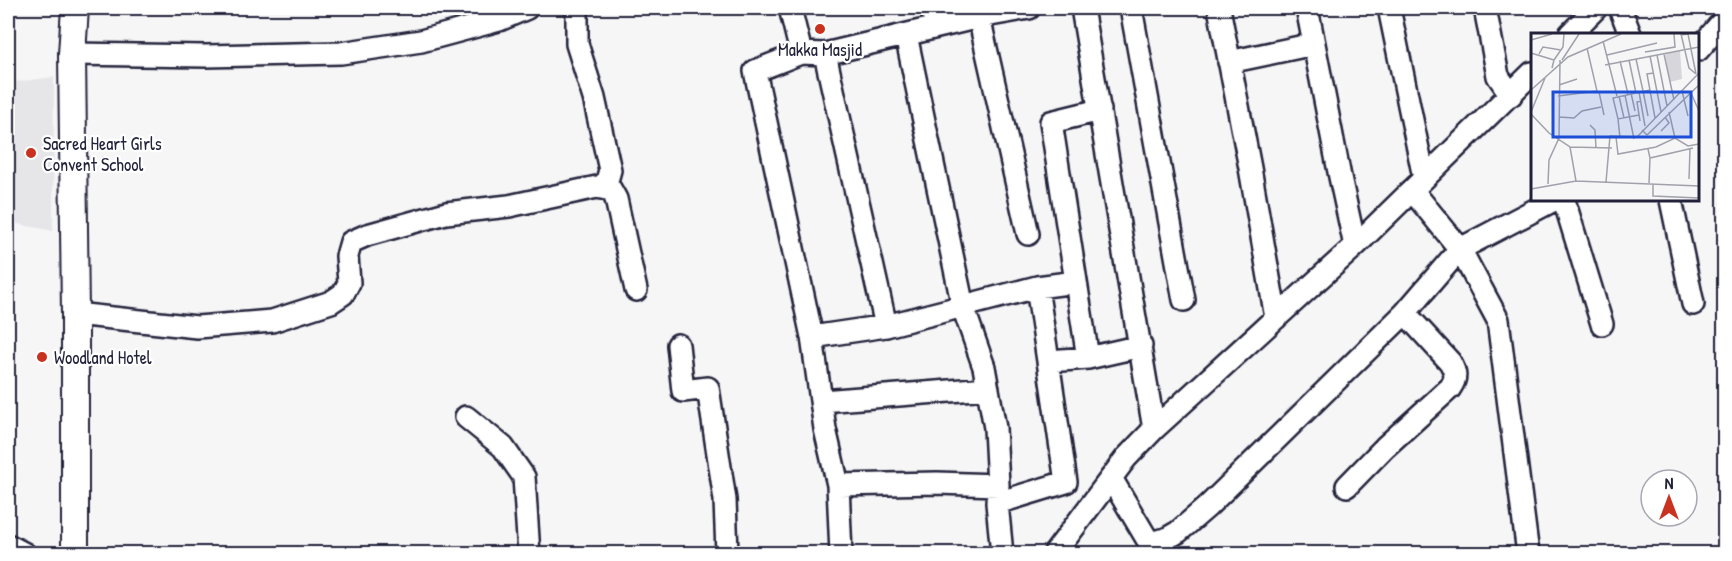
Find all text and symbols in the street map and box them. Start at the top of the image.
marker: Makka Masjid [813,22,827,36]
inset map [1531,33,1699,201]
place label: Makka Masjid [778,37,862,62]
place label: Sacred Heart Girls Convent School [43,131,162,177]
marker: Sacred Heart Girls Convent School [24,146,38,160]
place label: Woodland Hotel [54,345,152,370]
marker: Woodland Hotel [35,350,49,364]
north arrow [1639,468,1699,528]
text: N [1665,472,1674,494]

